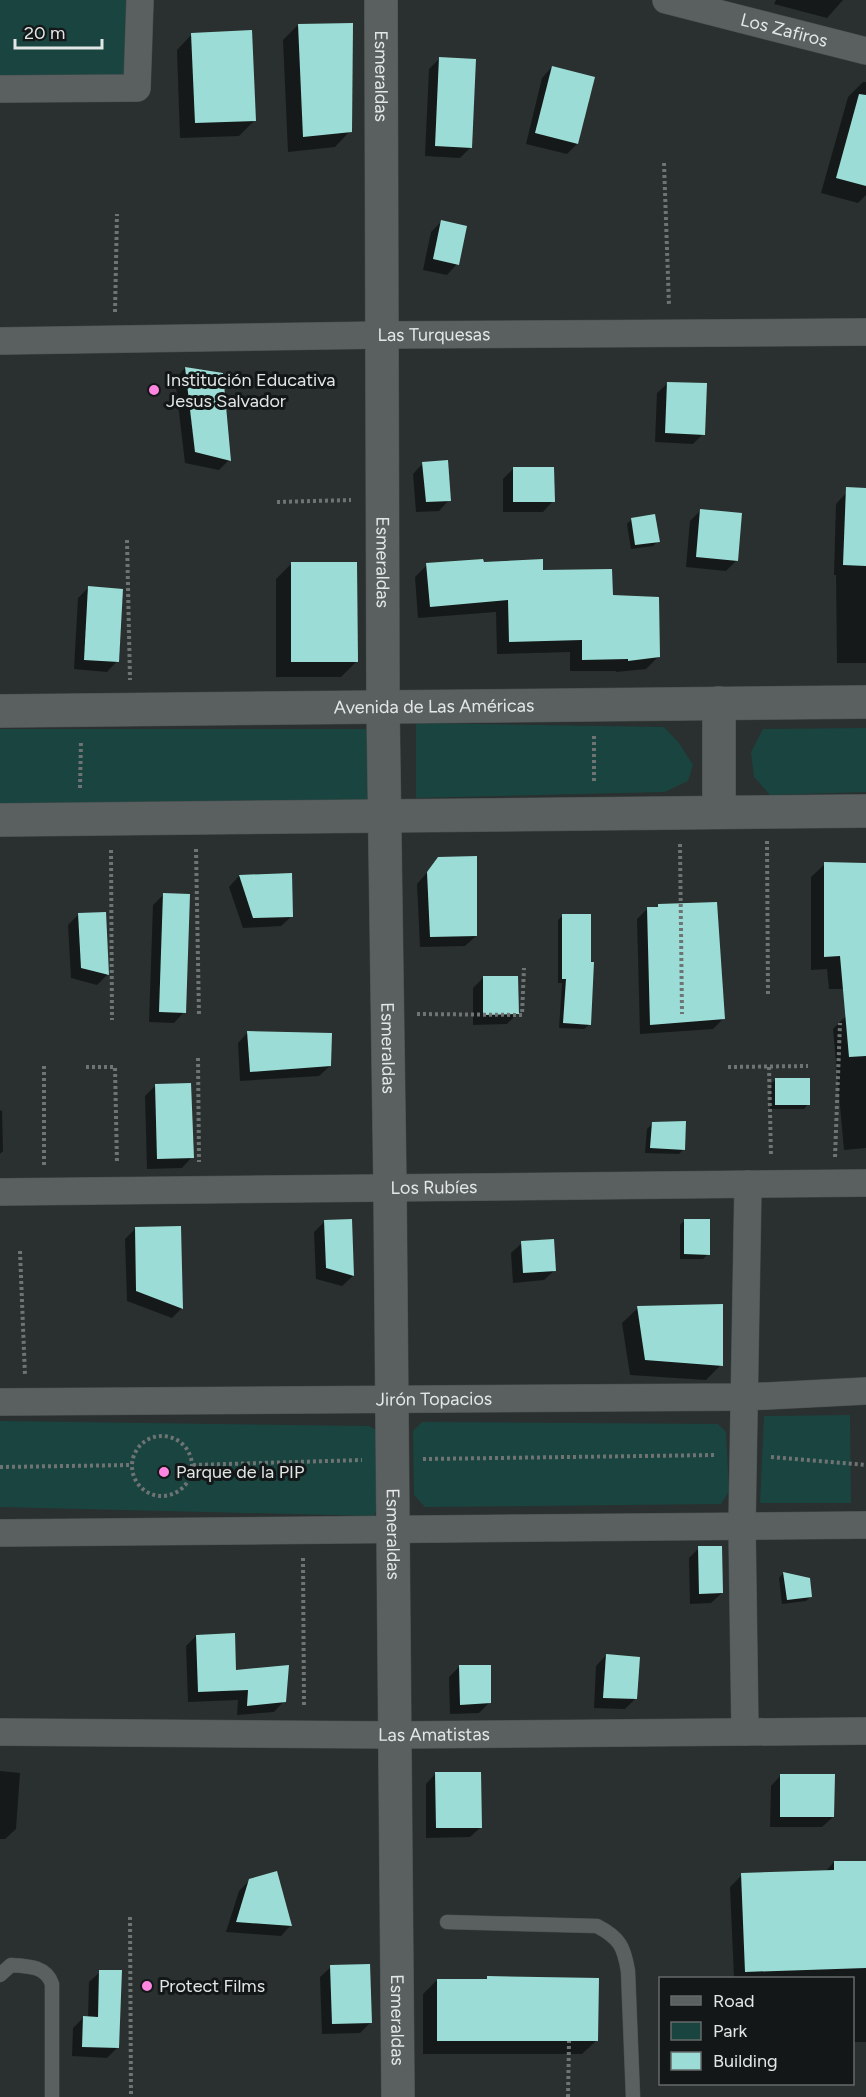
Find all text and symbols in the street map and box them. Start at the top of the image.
street label: Los Zafiros [738,8,830,52]
scale bar [15,12,102,50]
text: 20 m [24,22,65,44]
street label: Esmeraldas [370,30,392,122]
street label: Las Turquesas [377,323,490,346]
place label: Institución Educativa Jesus Salvador [166,369,335,412]
marker: Institución Educativa Jesus Salvador [147,383,161,397]
street label: Esmeraldas [371,516,394,608]
street label: Avenida de Las Américas [334,694,534,719]
street label: Esmeraldas [376,1002,400,1094]
street label: Los Rubíes [390,1176,478,1199]
street label: Jirón Topacios [376,1388,492,1410]
place label: Parque de la PIP [176,1461,304,1483]
marker: Parque de la PIP [157,1465,171,1479]
street label: Esmeraldas [382,1488,404,1580]
street label: Las Amatistas [378,1723,490,1746]
street label: Esmeraldas [386,1974,409,2066]
place label: Protect Films [159,1975,265,1997]
legend [659,1977,854,2085]
marker: Protect Films [140,1979,154,1993]
text: Road [713,1990,754,2012]
text: Park [713,2020,748,2042]
text: Building [713,2050,778,2072]

